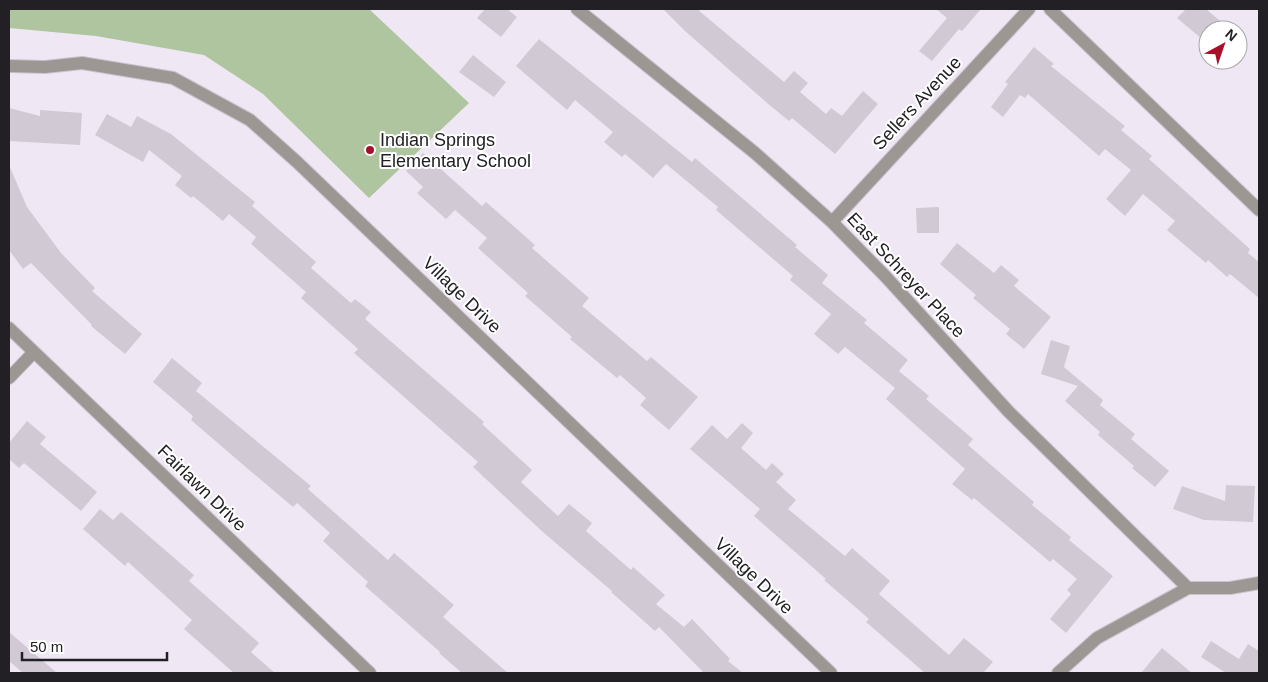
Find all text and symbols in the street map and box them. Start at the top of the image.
north arrow [1198,20,1248,70]
text: N [1222,26,1240,44]
street label: Sellers Avenue [869,52,965,154]
place label: Indian Springs Elementary School [380,130,531,171]
marker: Indian Springs Elementary School [364,144,376,156]
street label: East Schreyer Place [843,209,969,341]
street label: Village Drive [419,253,505,337]
street label: Fairlawn Drive [154,441,250,535]
street label: Village Drive [711,534,797,618]
scale bar [22,630,168,662]
text: 50 m [30,638,63,655]

